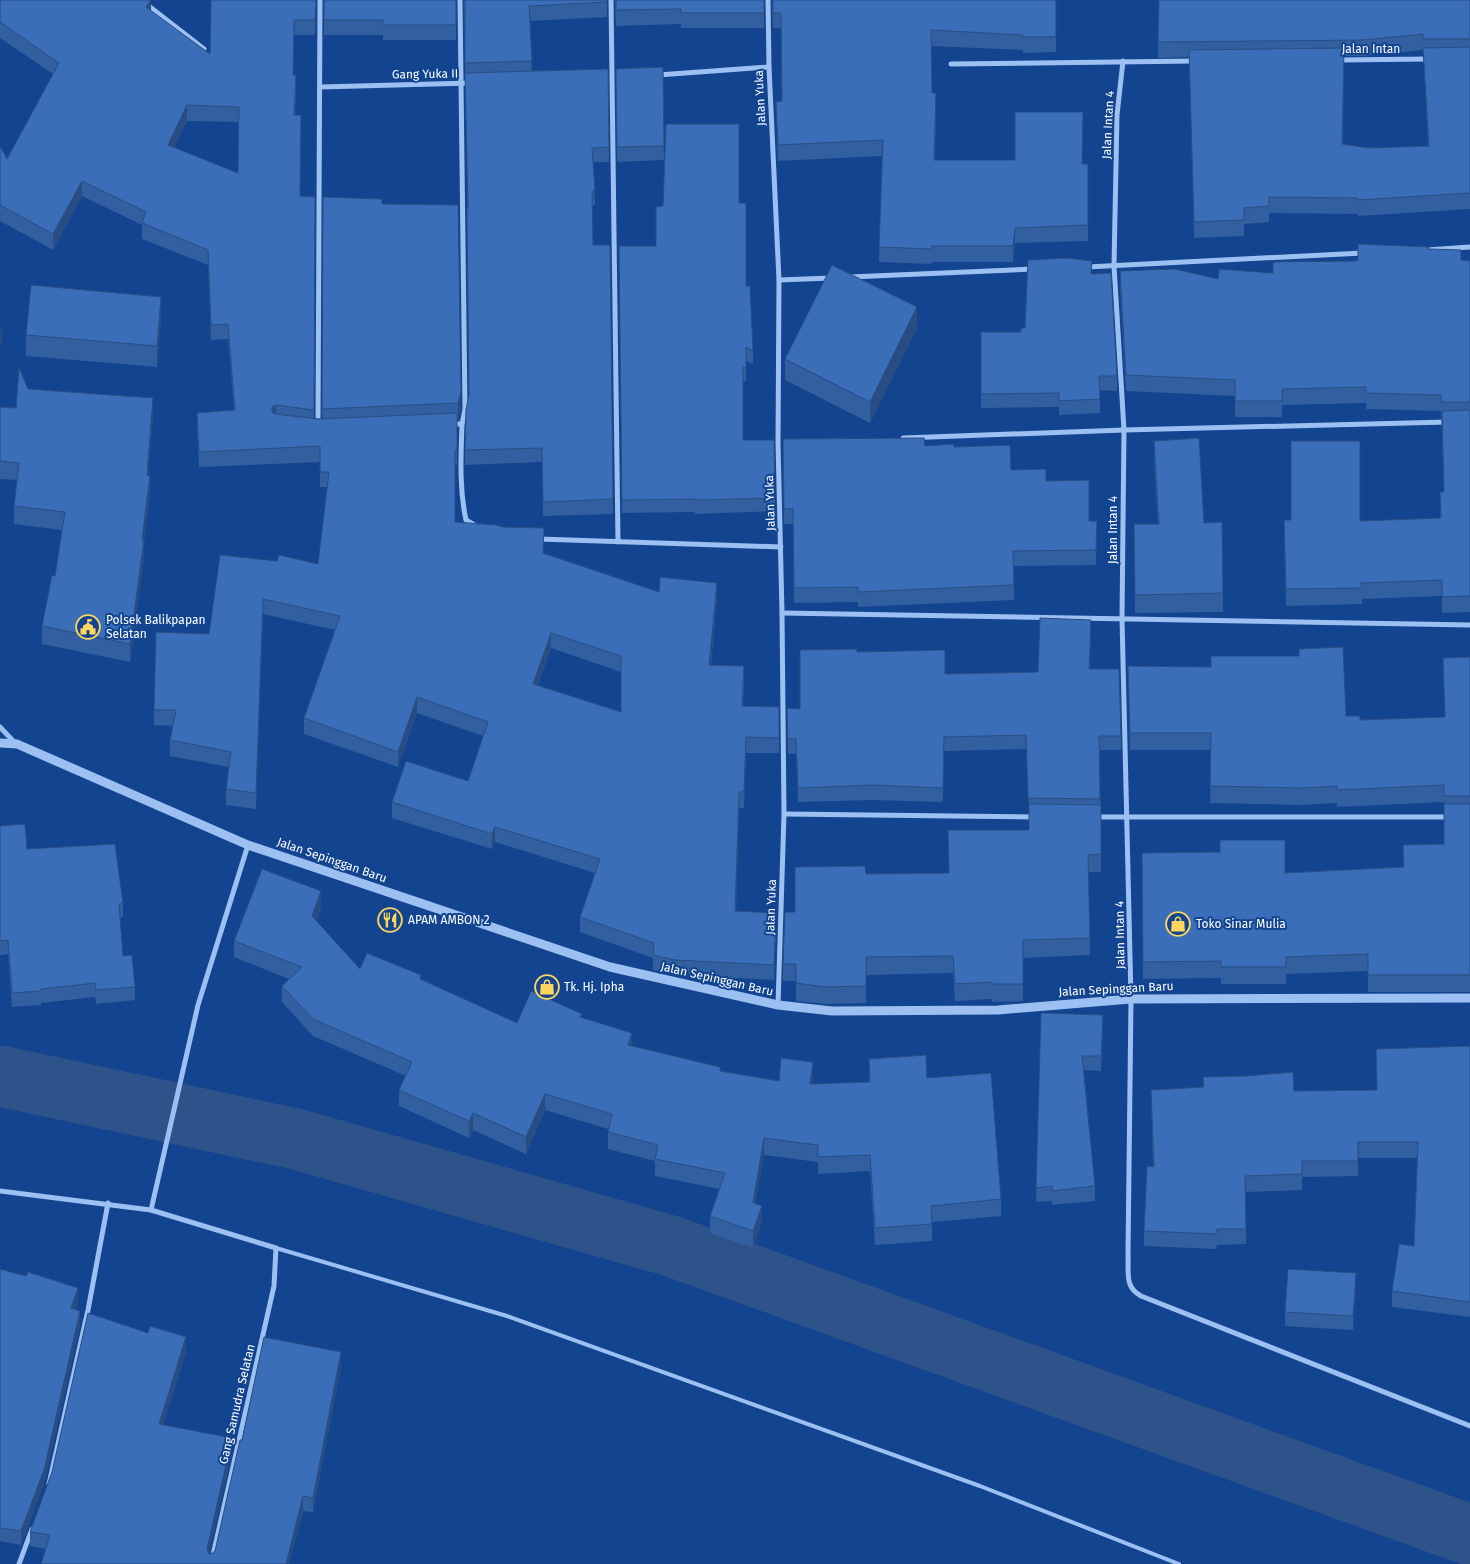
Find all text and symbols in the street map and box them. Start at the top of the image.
street label: Jalan Intan [1342,42,1400,56]
street label: Gang Yuka II [392,66,458,82]
street label: Jalan Yuka [752,70,768,126]
street label: Jalan Intan 4 [1099,90,1117,159]
street label: Jalan Yuka [762,475,778,531]
street label: Jalan Intan 4 [1106,495,1120,564]
place label: Polsek Balikpapan Selatan [106,613,205,641]
public building icon: Polsek Balikpapan Selatan [75,614,101,640]
street label: Jalan Sepinggan Baru [275,835,389,885]
street label: Jalan Yuka [763,879,779,935]
street label: Jalan Intan 4 [1112,900,1128,969]
restaurant icon: APAM AMBON 2 [377,907,403,933]
shop icon: Toko Sinar Mulia [1165,911,1191,937]
place label: APAM AMBON 2 [408,913,490,927]
place label: Toko Sinar Mulia [1196,917,1286,931]
street label: Jalan Sepinggan Baru [659,959,775,999]
shop icon: Tk. Hj. Ipha [534,974,560,1000]
street label: Jalan Sepinggan Baru [1058,979,1174,999]
place label: Tk. Hj. Ipha [564,980,624,994]
street label: Gang Samudra Selatan [216,1343,258,1465]

